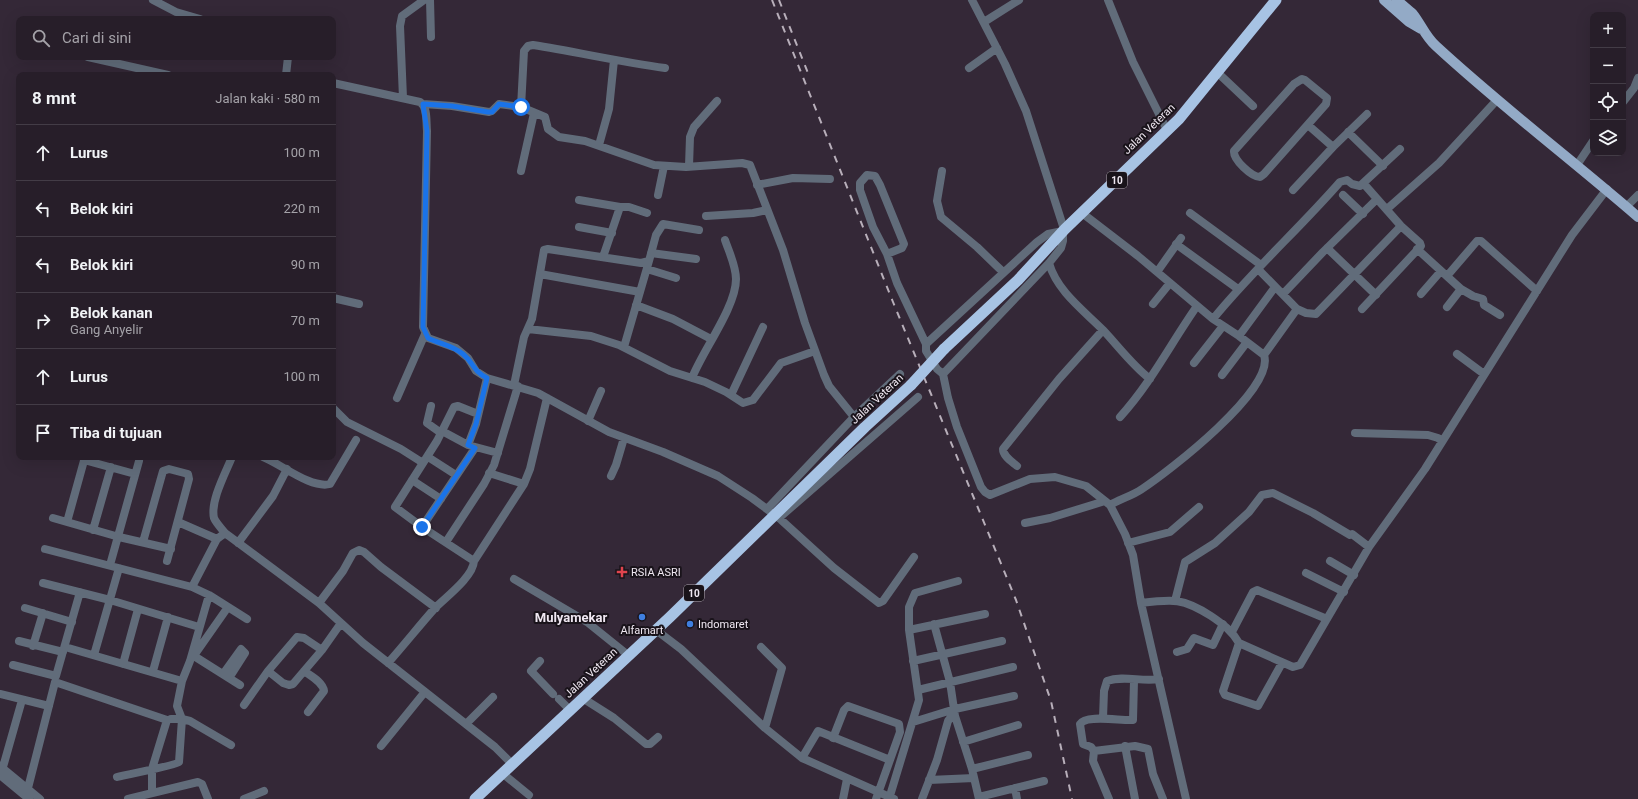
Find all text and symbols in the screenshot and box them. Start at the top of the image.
map controls [1590,12,1626,156]
button: + [1590,12,1626,48]
search box [16,16,336,60]
icon: search [30,27,52,49]
text: Cari di sini [62,29,132,47]
button: − [1590,48,1626,84]
button: locate [1590,84,1626,120]
text: 8 mnt [32,88,76,108]
text: Jalan kaki · 580 m [215,91,320,106]
route start [512,98,530,116]
street label: Jalan Veteran [1120,101,1178,157]
button: layers [1590,120,1626,156]
icon: ahead [32,142,54,164]
text: Lurus [70,144,108,162]
text: 100 m [283,145,320,160]
road number: 10 [1107,172,1127,188]
icon: left [32,198,54,220]
text: Belok kiri [70,200,133,218]
text: 220 m [283,201,320,216]
icon: left [32,254,54,276]
text: Belok kiri [70,256,133,274]
text: 90 m [291,257,320,272]
text: Belok kanan [70,304,153,322]
icon: right [32,310,54,332]
text: 70 m [291,313,320,328]
text: Gang Anyelir [70,322,143,337]
icon: ahead [32,366,54,388]
text: Lurus [70,368,108,386]
text: 100 m [283,369,320,384]
street label: Jalan Veteran [848,371,906,427]
icon: arrive [32,422,54,444]
text: Tiba di tujuan [70,424,162,442]
route end [413,518,431,536]
marker: RSIA ASRI [616,566,628,578]
place label: RSIA ASRI [631,566,681,579]
road number: 10 [684,585,704,601]
district label: Mulyamekar [535,610,607,625]
marker: Alfamart [637,612,647,622]
place label: Indomaret [698,618,749,631]
marker: Indomaret [685,619,695,629]
place label: Alfamart [621,624,664,637]
street label: Jalan Veteran [562,645,620,701]

